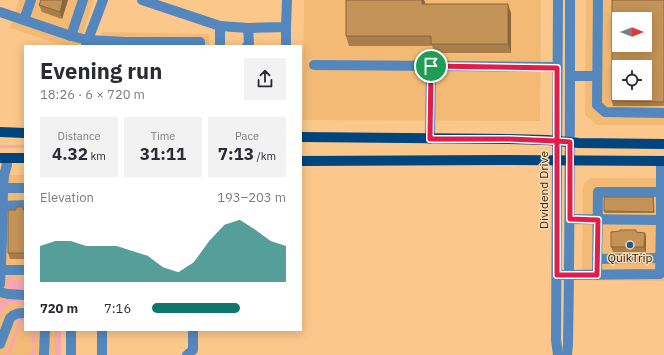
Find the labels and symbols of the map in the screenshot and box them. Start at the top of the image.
north arrow [612,12,652,52]
pin [414,49,448,83]
street label: Dividend Drive [536,151,551,229]
marker: QuikTrip [625,240,635,250]
place label: QuikTrip [608,250,653,265]

